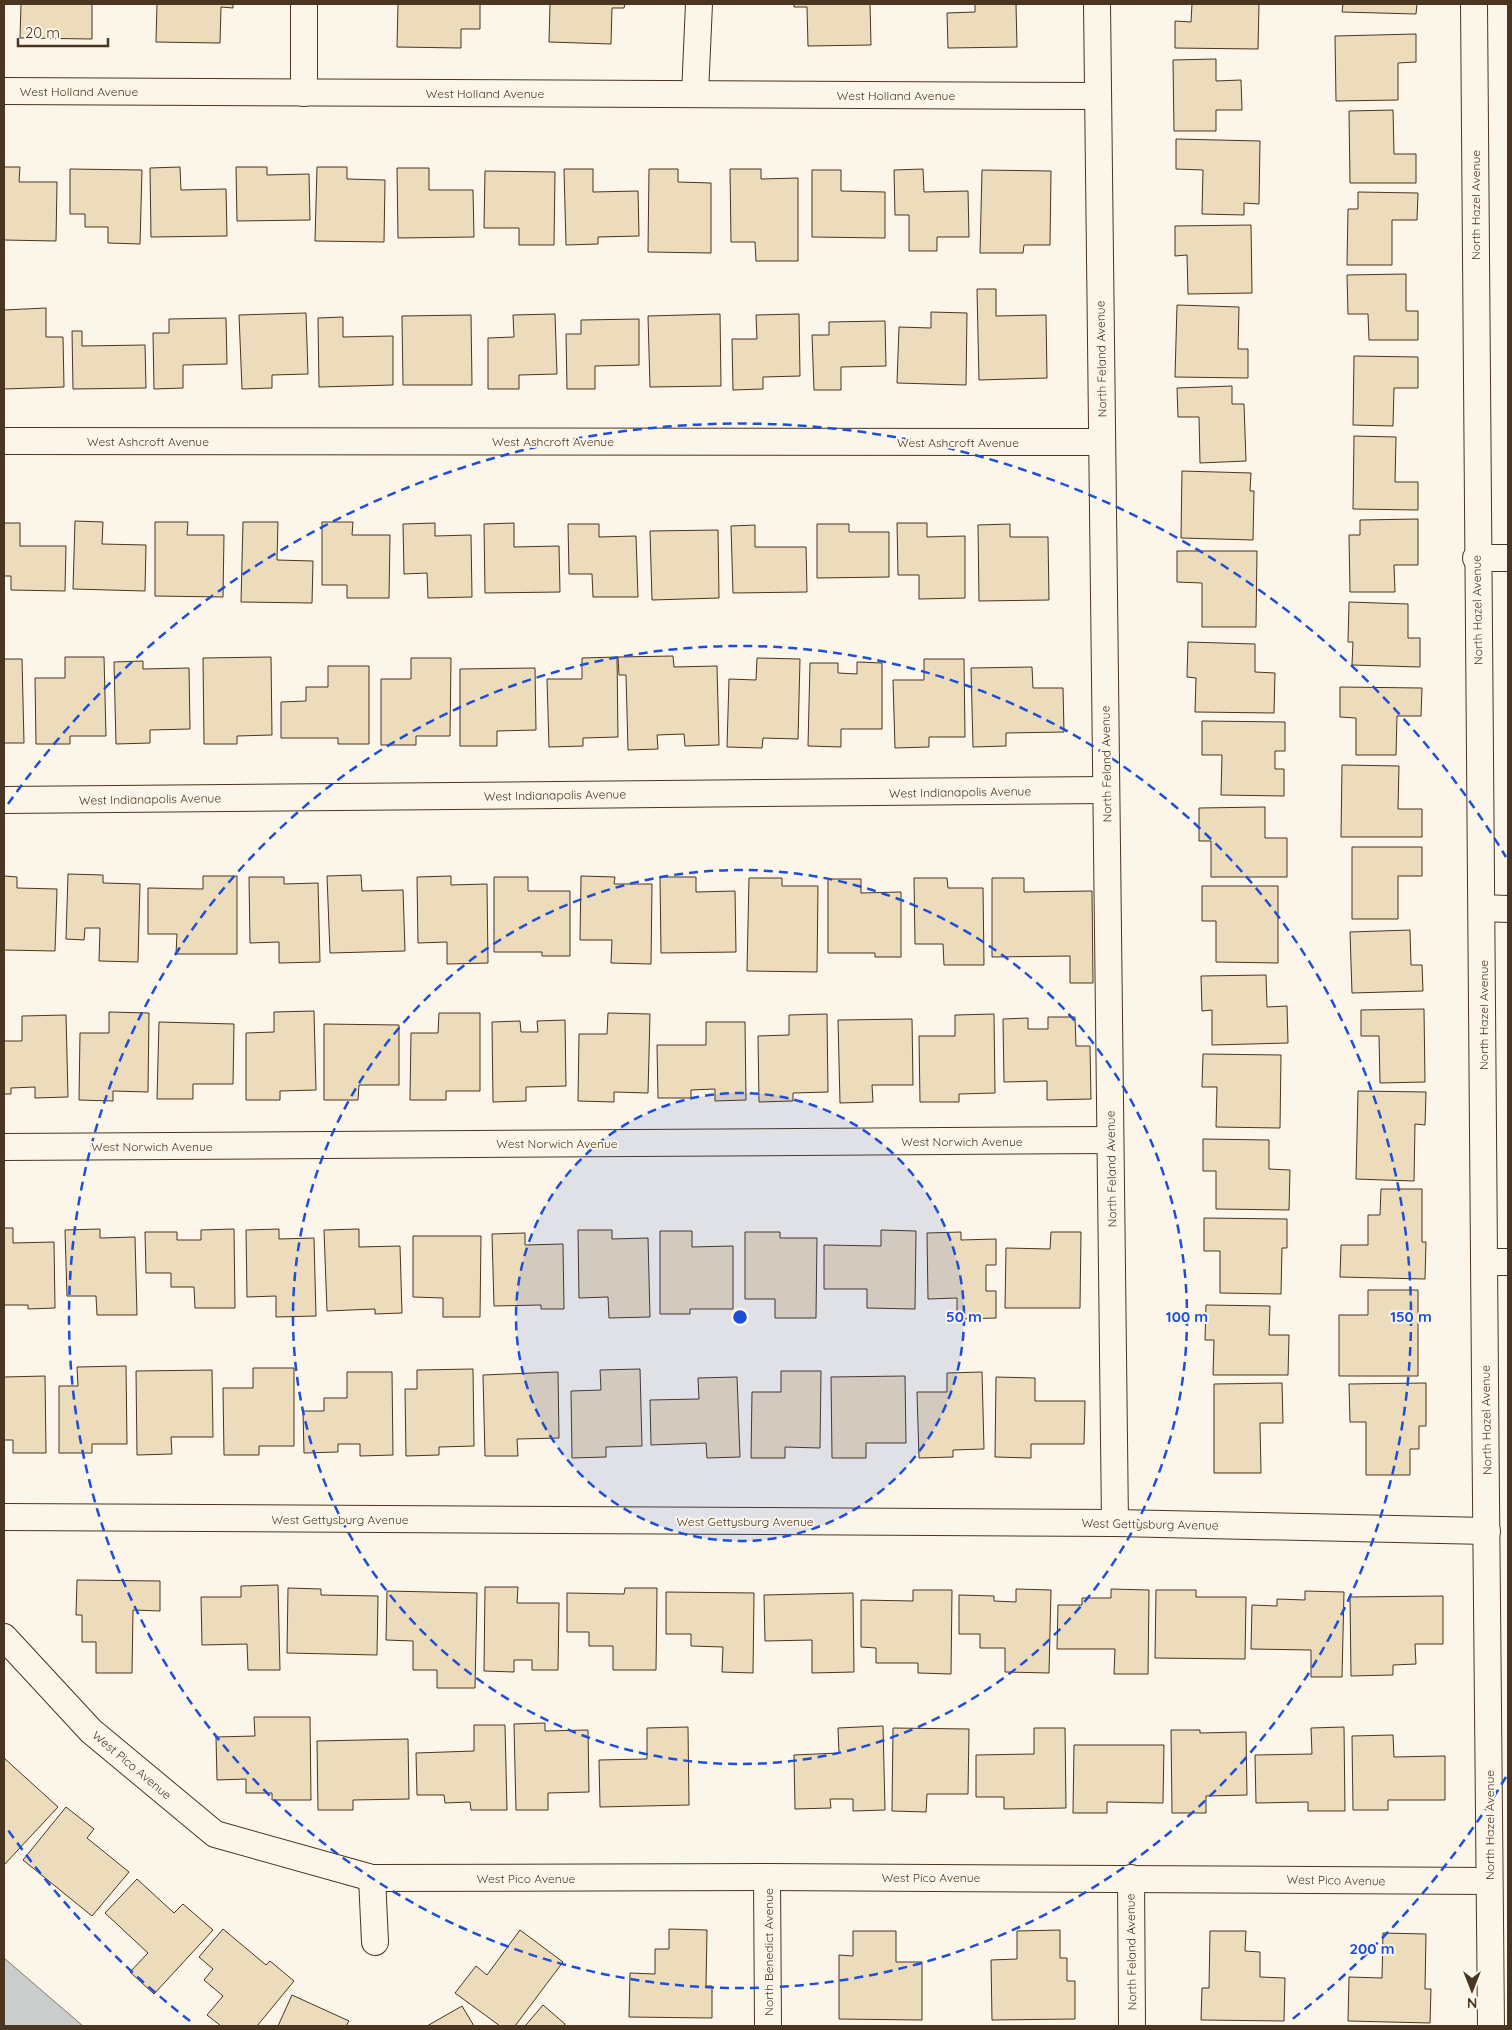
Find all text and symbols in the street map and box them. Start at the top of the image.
scale bar [18,15,108,47]
text: 20 m [25,23,60,42]
street label: West Holland Avenue [20,84,138,99]
street label: West Holland Avenue [426,86,544,101]
street label: West Holland Avenue [837,88,955,103]
street label: North Hazel Avenue [1468,150,1483,260]
street label: North Feland Avenue [1092,300,1110,417]
street label: West Ashcroft Avenue [87,434,209,449]
street label: West Ashcroft Avenue [492,434,614,449]
street label: West Ashcroft Avenue [897,435,1019,450]
street label: North Hazel Avenue [1469,555,1485,665]
street label: North Feland Avenue [1097,705,1115,822]
street label: West Indianapolis Avenue [889,783,1031,801]
street label: West Indianapolis Avenue [484,786,626,804]
street label: West Indianapolis Avenue [79,790,221,808]
street label: North Hazel Avenue [1476,960,1491,1070]
street label: North Feland Avenue [1102,1110,1120,1227]
street label: West Norwich Avenue [901,1134,1023,1149]
street label: West Norwich Avenue [496,1136,618,1151]
street label: West Norwich Avenue [91,1139,213,1154]
text: 50 m [946,1307,982,1326]
text: 100 m [1166,1307,1208,1326]
text: 150 m [1390,1307,1432,1326]
centre of rings [731,1308,749,1326]
street label: North Hazel Avenue [1478,1365,1494,1475]
street label: West Gettysburg Avenue [271,1512,409,1527]
street label: West Gettysburg Avenue [676,1514,814,1529]
street label: West Gettysburg Avenue [1081,1515,1219,1533]
street label: West Pico Avenue [89,1728,175,1803]
street label: North Hazel Avenue [1482,1770,1497,1880]
street label: West Pico Avenue [882,1870,981,1885]
street label: West Pico Avenue [477,1871,576,1886]
street label: West Pico Avenue [1287,1872,1386,1888]
street label: North Benedict Avenue [761,1888,776,2016]
street label: North Feland Avenue [1122,1893,1140,2010]
text: 200 m [1350,1939,1395,1958]
north arrow [1447,1965,1497,2015]
text: N [1467,1994,1477,2012]

